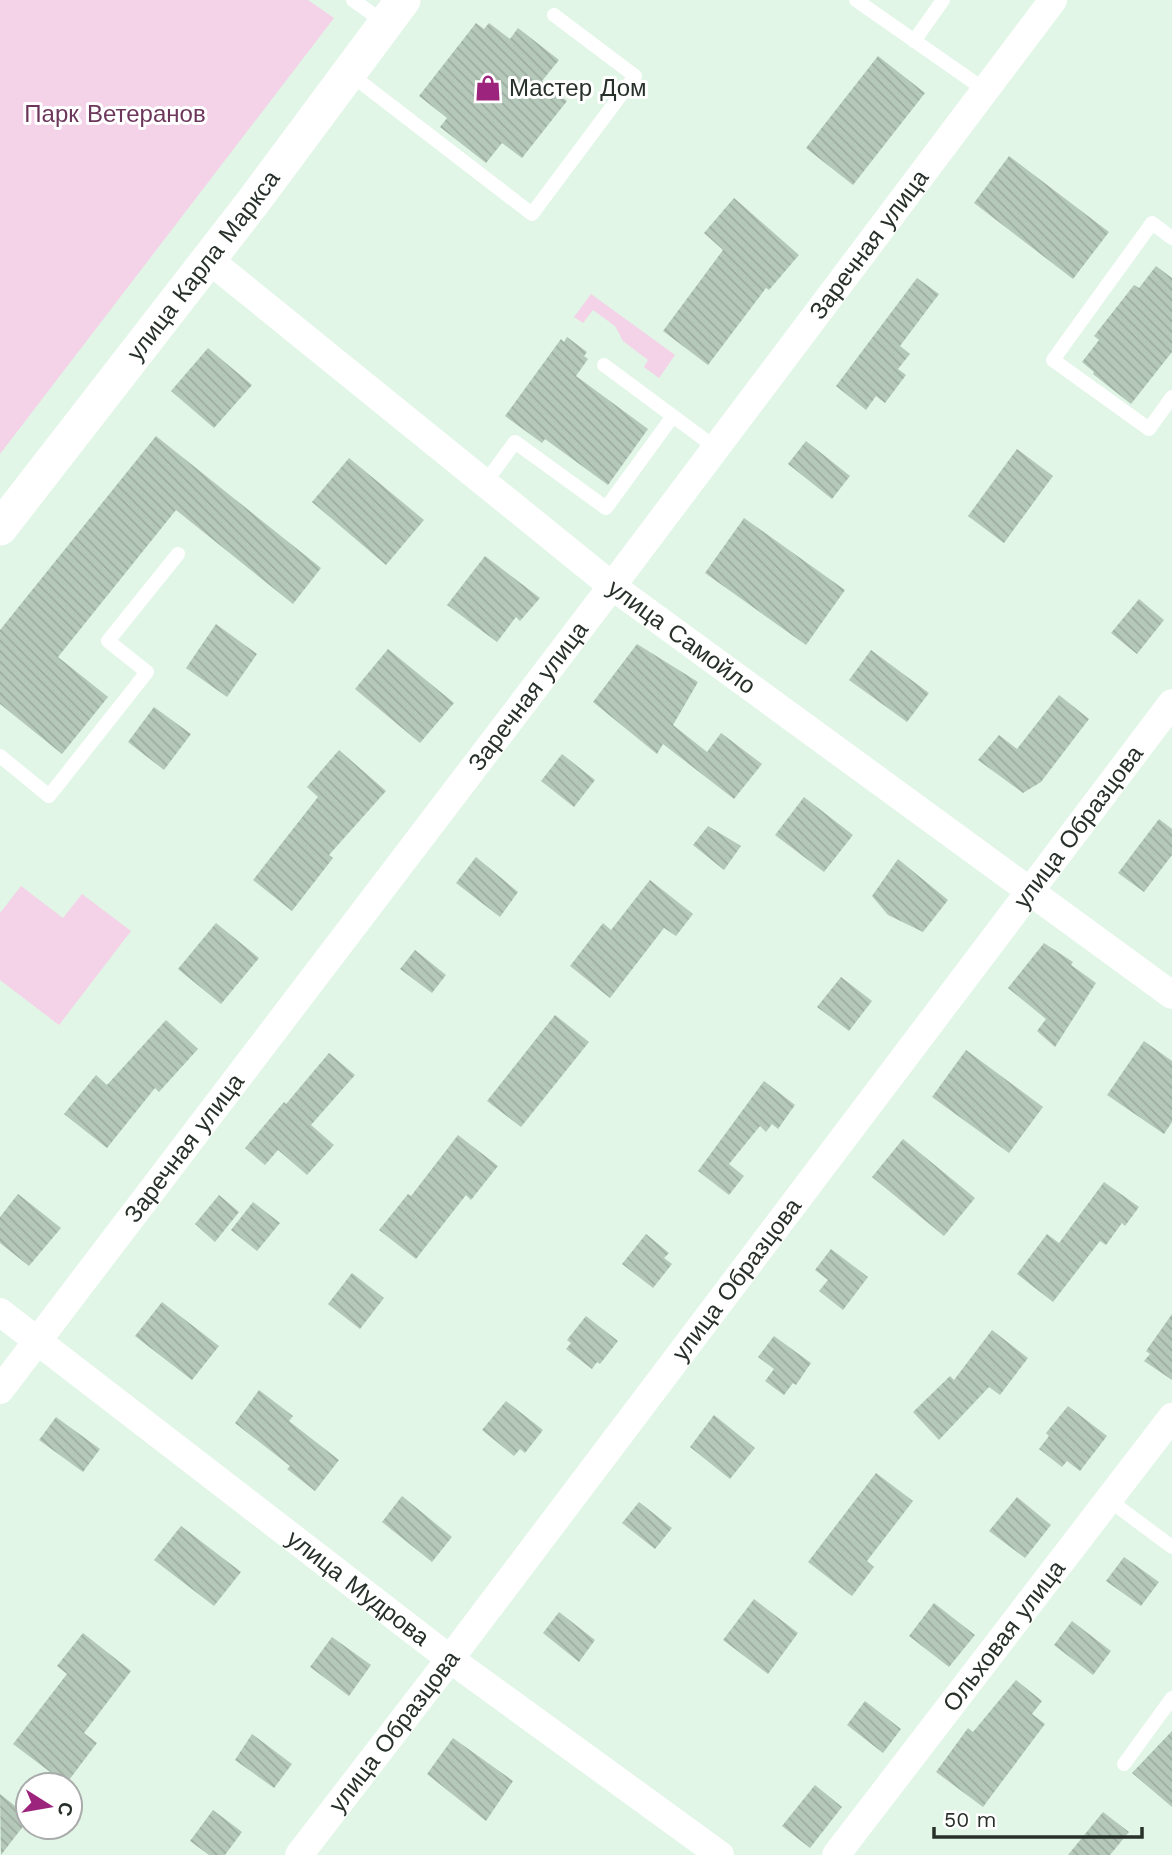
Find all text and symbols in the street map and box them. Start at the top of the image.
shop icon: Мастер Дом [473,73,503,103]
place label: Мастер Дом [509,74,647,102]
park label: Парк Ветеранов [24,100,206,128]
street label: Заречная улица [804,163,935,325]
street label: улица Карла Маркса [121,164,286,366]
street label: улица Самойло [602,574,761,700]
street label: Заречная улица [462,615,594,776]
street label: улица Образцова [1008,740,1149,914]
street label: Заречная улица [118,1067,250,1228]
street label: улица Образцова [666,1192,807,1366]
street label: улица Мудрова [281,1524,435,1652]
street label: Ольховая улица [937,1554,1071,1717]
street label: улица Образцова [323,1644,466,1818]
north arrow [14,1771,84,1841]
scale bar [934,1796,1142,1840]
text: С [53,1800,78,1818]
text: 50 m [944,1807,996,1832]

